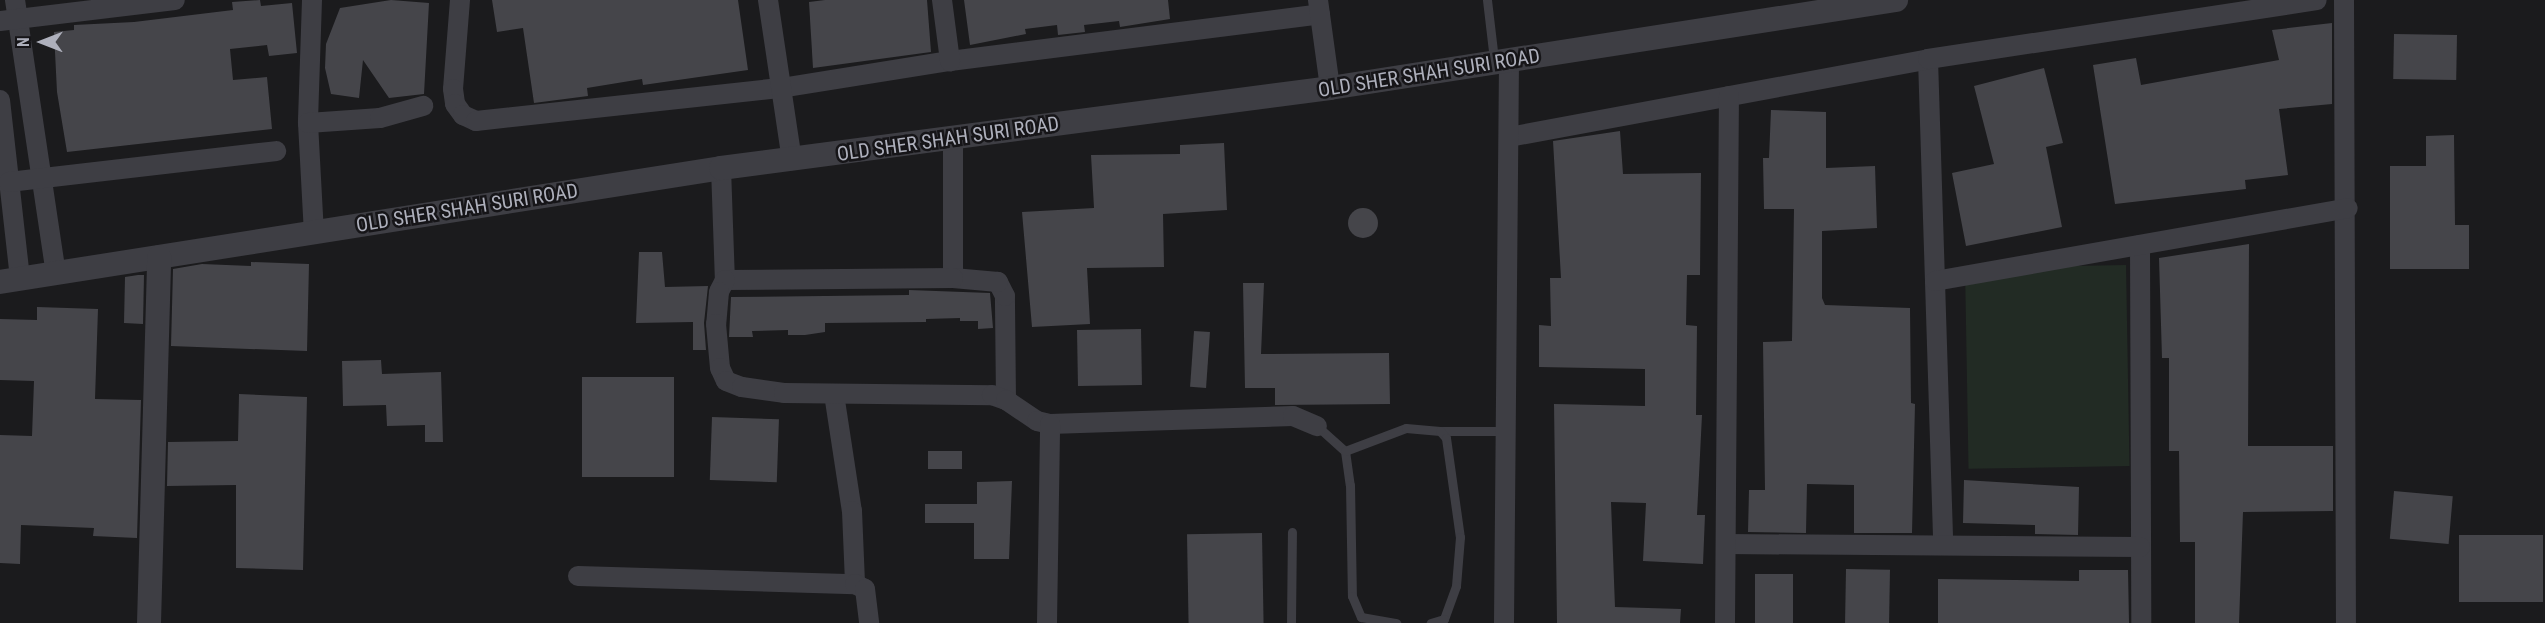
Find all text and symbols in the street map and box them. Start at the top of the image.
north arrow [12,12,72,72]
text: N [14,37,33,47]
street label: OLD SHER SHAH SURI ROAD [1316,44,1542,102]
street label: OLD SHER SHAH SURI ROAD [835,112,1061,166]
street label: OLD SHER SHAH SURI ROAD [354,179,580,237]

